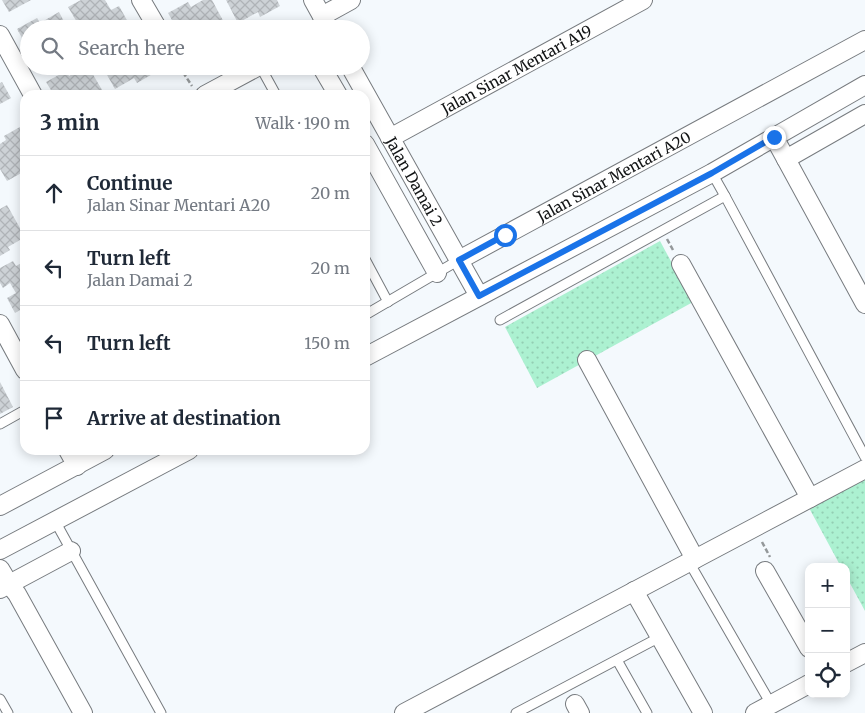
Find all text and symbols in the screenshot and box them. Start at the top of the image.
search box [20,20,370,75]
street label: Jalan Sinar Mentari A19 [437,20,595,118]
icon: search [38,34,66,62]
text: Search here [78,36,185,60]
text: 3 min [40,109,99,136]
text: Walk · 190 m [255,113,350,133]
route end [763,126,786,149]
street label: Jalan Sinar Mentari A20 [533,127,694,226]
street label: Jalan Damai 2 [382,132,447,229]
text: Continue [87,171,173,195]
icon: ahead [40,179,68,207]
text: 20 m [311,183,350,203]
text: Jalan Sinar Mentari A20 [87,195,270,215]
route start [494,224,517,247]
text: Turn left [87,246,171,270]
icon: left [40,254,68,282]
text: 20 m [311,258,350,278]
text: Jalan Damai 2 [87,270,193,290]
icon: left [40,329,68,357]
text: Turn left [87,331,171,355]
text: 150 m [304,333,350,353]
icon: arrive [40,404,68,432]
text: Arrive at destination [87,406,281,430]
map controls [805,563,850,698]
button: + [805,563,850,608]
button: − [805,608,850,653]
button: locate [805,653,850,698]

